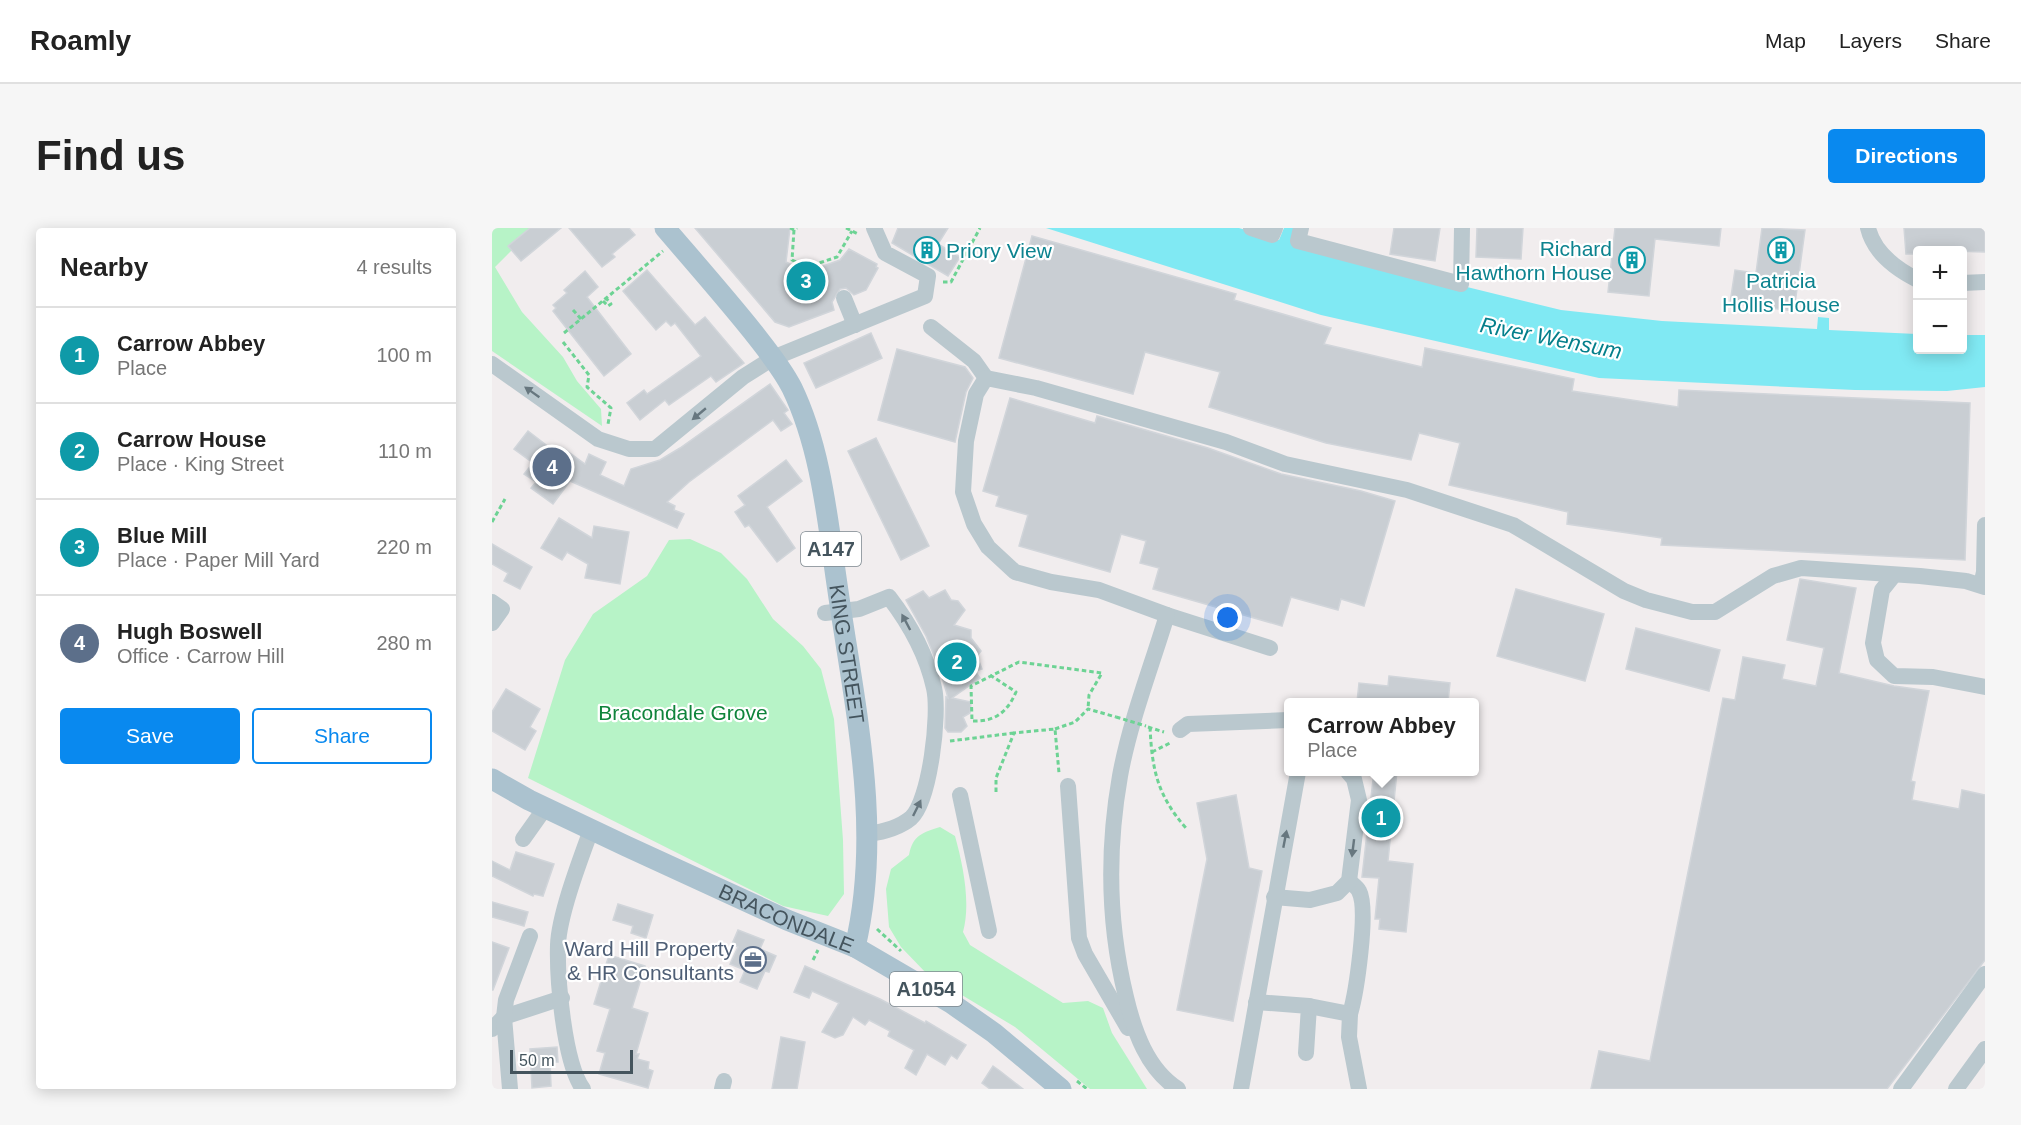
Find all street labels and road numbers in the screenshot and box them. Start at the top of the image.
road number: A147 [801,532,861,566]
street label: KING STREET [826,583,869,725]
street label: BRACONDALE [715,879,858,957]
road number: A1054 [890,972,962,1006]

